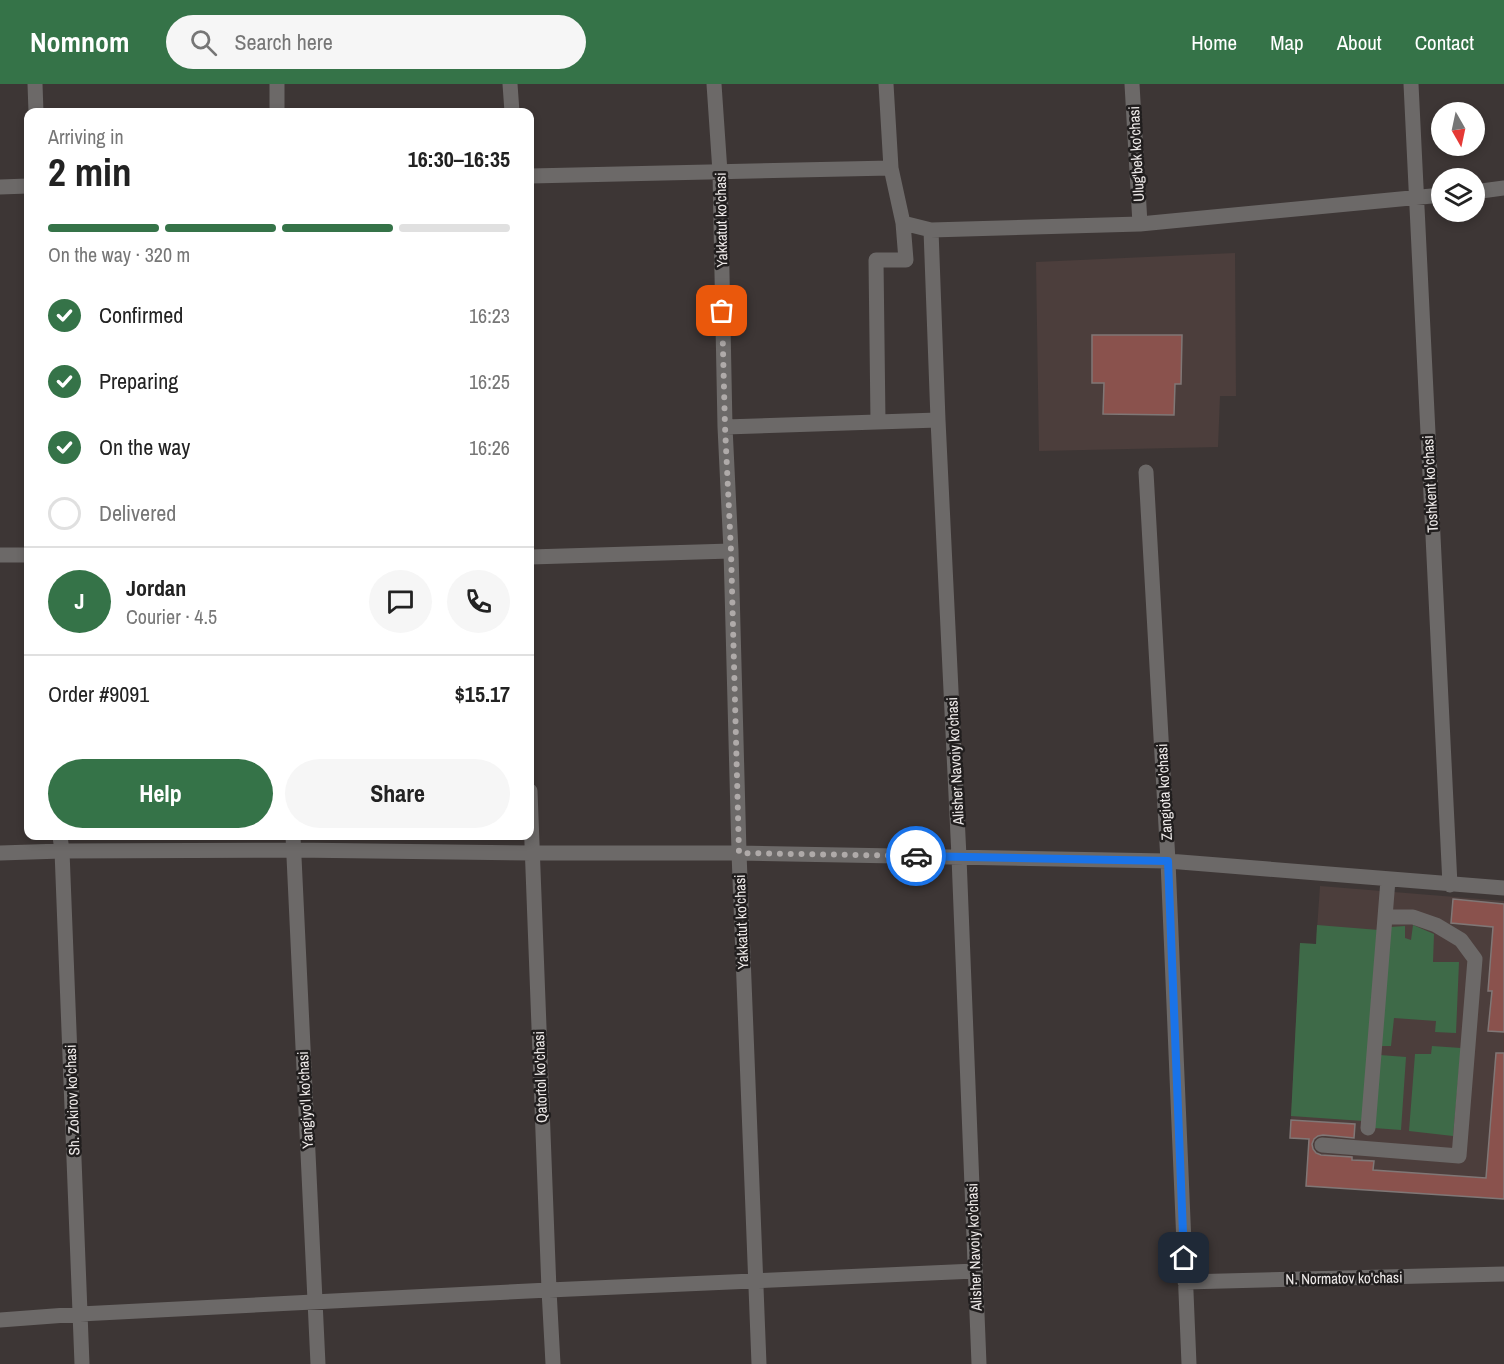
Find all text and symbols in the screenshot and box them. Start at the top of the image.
search box [166,15,586,69]
text: Nomnom [30,23,130,61]
icon: search [187,26,220,59]
text: Search here [235,27,333,57]
text: Home [1191,28,1237,57]
text: Map [1270,28,1304,57]
text: About [1337,28,1382,57]
text: Contact [1415,28,1474,57]
north arrow [1431,102,1485,156]
map controls [1431,102,1485,222]
street label: Ulug'bek ko'chasi [1123,106,1149,202]
text: Arriving in [48,123,124,150]
text: 16:30–16:35 [408,144,510,174]
text: 2 min [48,146,132,198]
button: layers [1431,168,1485,222]
street label: Yakkatut ko'chasi [710,172,732,268]
text: On the way · 320 m [48,241,190,268]
pin [696,285,747,336]
icon: bag [705,294,738,327]
icon: check [48,299,81,332]
text: Confirmed [99,300,183,330]
text: 16:23 [469,302,510,329]
icon: check [48,365,81,398]
text: Preparing [99,366,178,396]
text: 16:25 [469,368,510,395]
icon: check [48,431,81,464]
text: On the way [99,432,190,462]
text: 16:26 [469,434,510,461]
street label: Toshkent ko'chasi [1417,435,1443,533]
text: Delivered [99,498,176,528]
button: chat [369,570,432,633]
button: phone [447,570,510,633]
text: Jordan [126,573,186,603]
text: J [74,586,85,616]
text: Courier · 4.5 [126,603,217,630]
text: Order #9091 [48,679,149,709]
text: $15.17 [455,679,510,709]
street label: Alisher Navoiy ko'chasi [941,696,969,827]
street label: Zangiota ko'chasi [1151,743,1177,841]
button: Help [48,759,273,828]
button: Share [285,759,510,828]
courier [886,826,946,886]
icon: car [900,840,933,873]
street label: Yakkatut ko'chasi [729,874,753,970]
street label: Qatortol ko'chasi [528,1031,552,1123]
street label: Sh. Zokirov ko'chasi [60,1044,84,1156]
street label: Yangiyo'l ko'chasi [292,1051,318,1149]
street label: Alisher Navoiy ko'chasi [961,1183,987,1312]
pin [1158,1232,1209,1283]
icon: home [1167,1241,1200,1274]
street label: N. Normatov ko'chasi [1285,1266,1403,1290]

